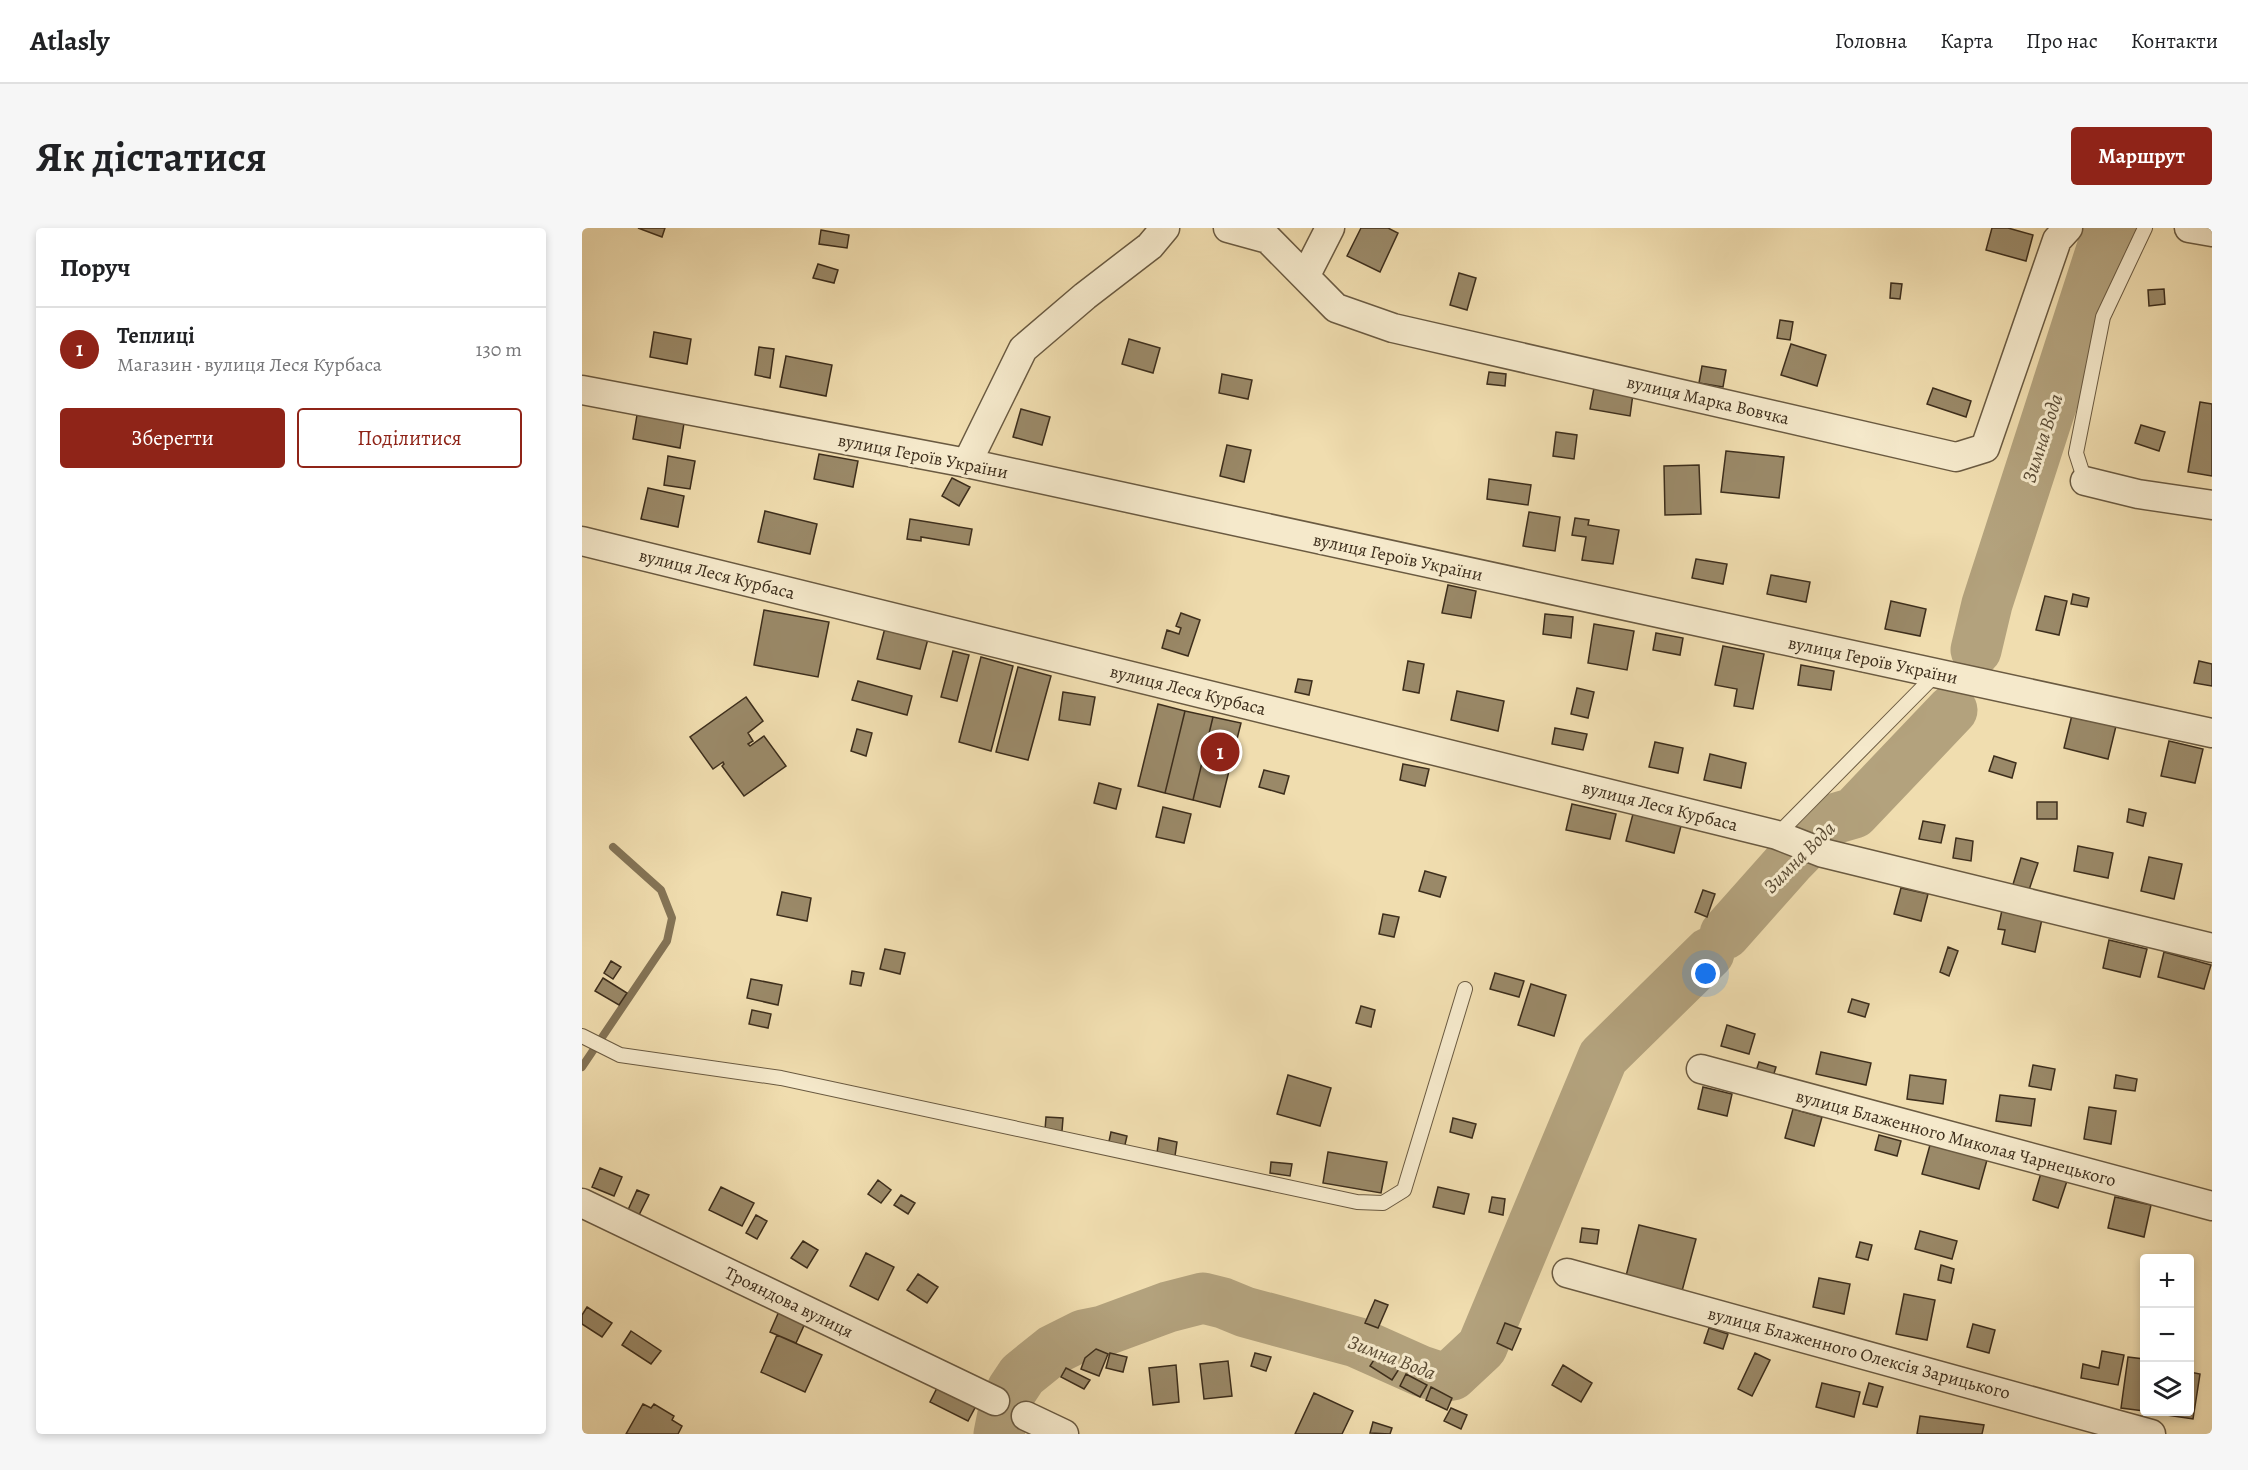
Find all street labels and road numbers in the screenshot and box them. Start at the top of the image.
street label: вулиця Марка Вовчка [1624,370,1792,431]
street label: вулиця Героїв України [836,428,1010,484]
street label: вулиця Героїв України [1311,527,1485,587]
street label: вулиця Леся Курбаса [636,543,798,605]
street label: вулиця Героїв України [1786,630,1960,690]
street label: вулиця Леся Курбаса [1107,659,1269,721]
street label: вулиця Леся Курбаса [1579,775,1741,837]
street label: вулиця Блаженного Миколая Чарнецького [1793,1084,2119,1192]
street label: Трояндова вулиця [721,1261,857,1343]
street label: вулиця Блаженного Олексія Зарицького [1705,1301,2013,1405]

